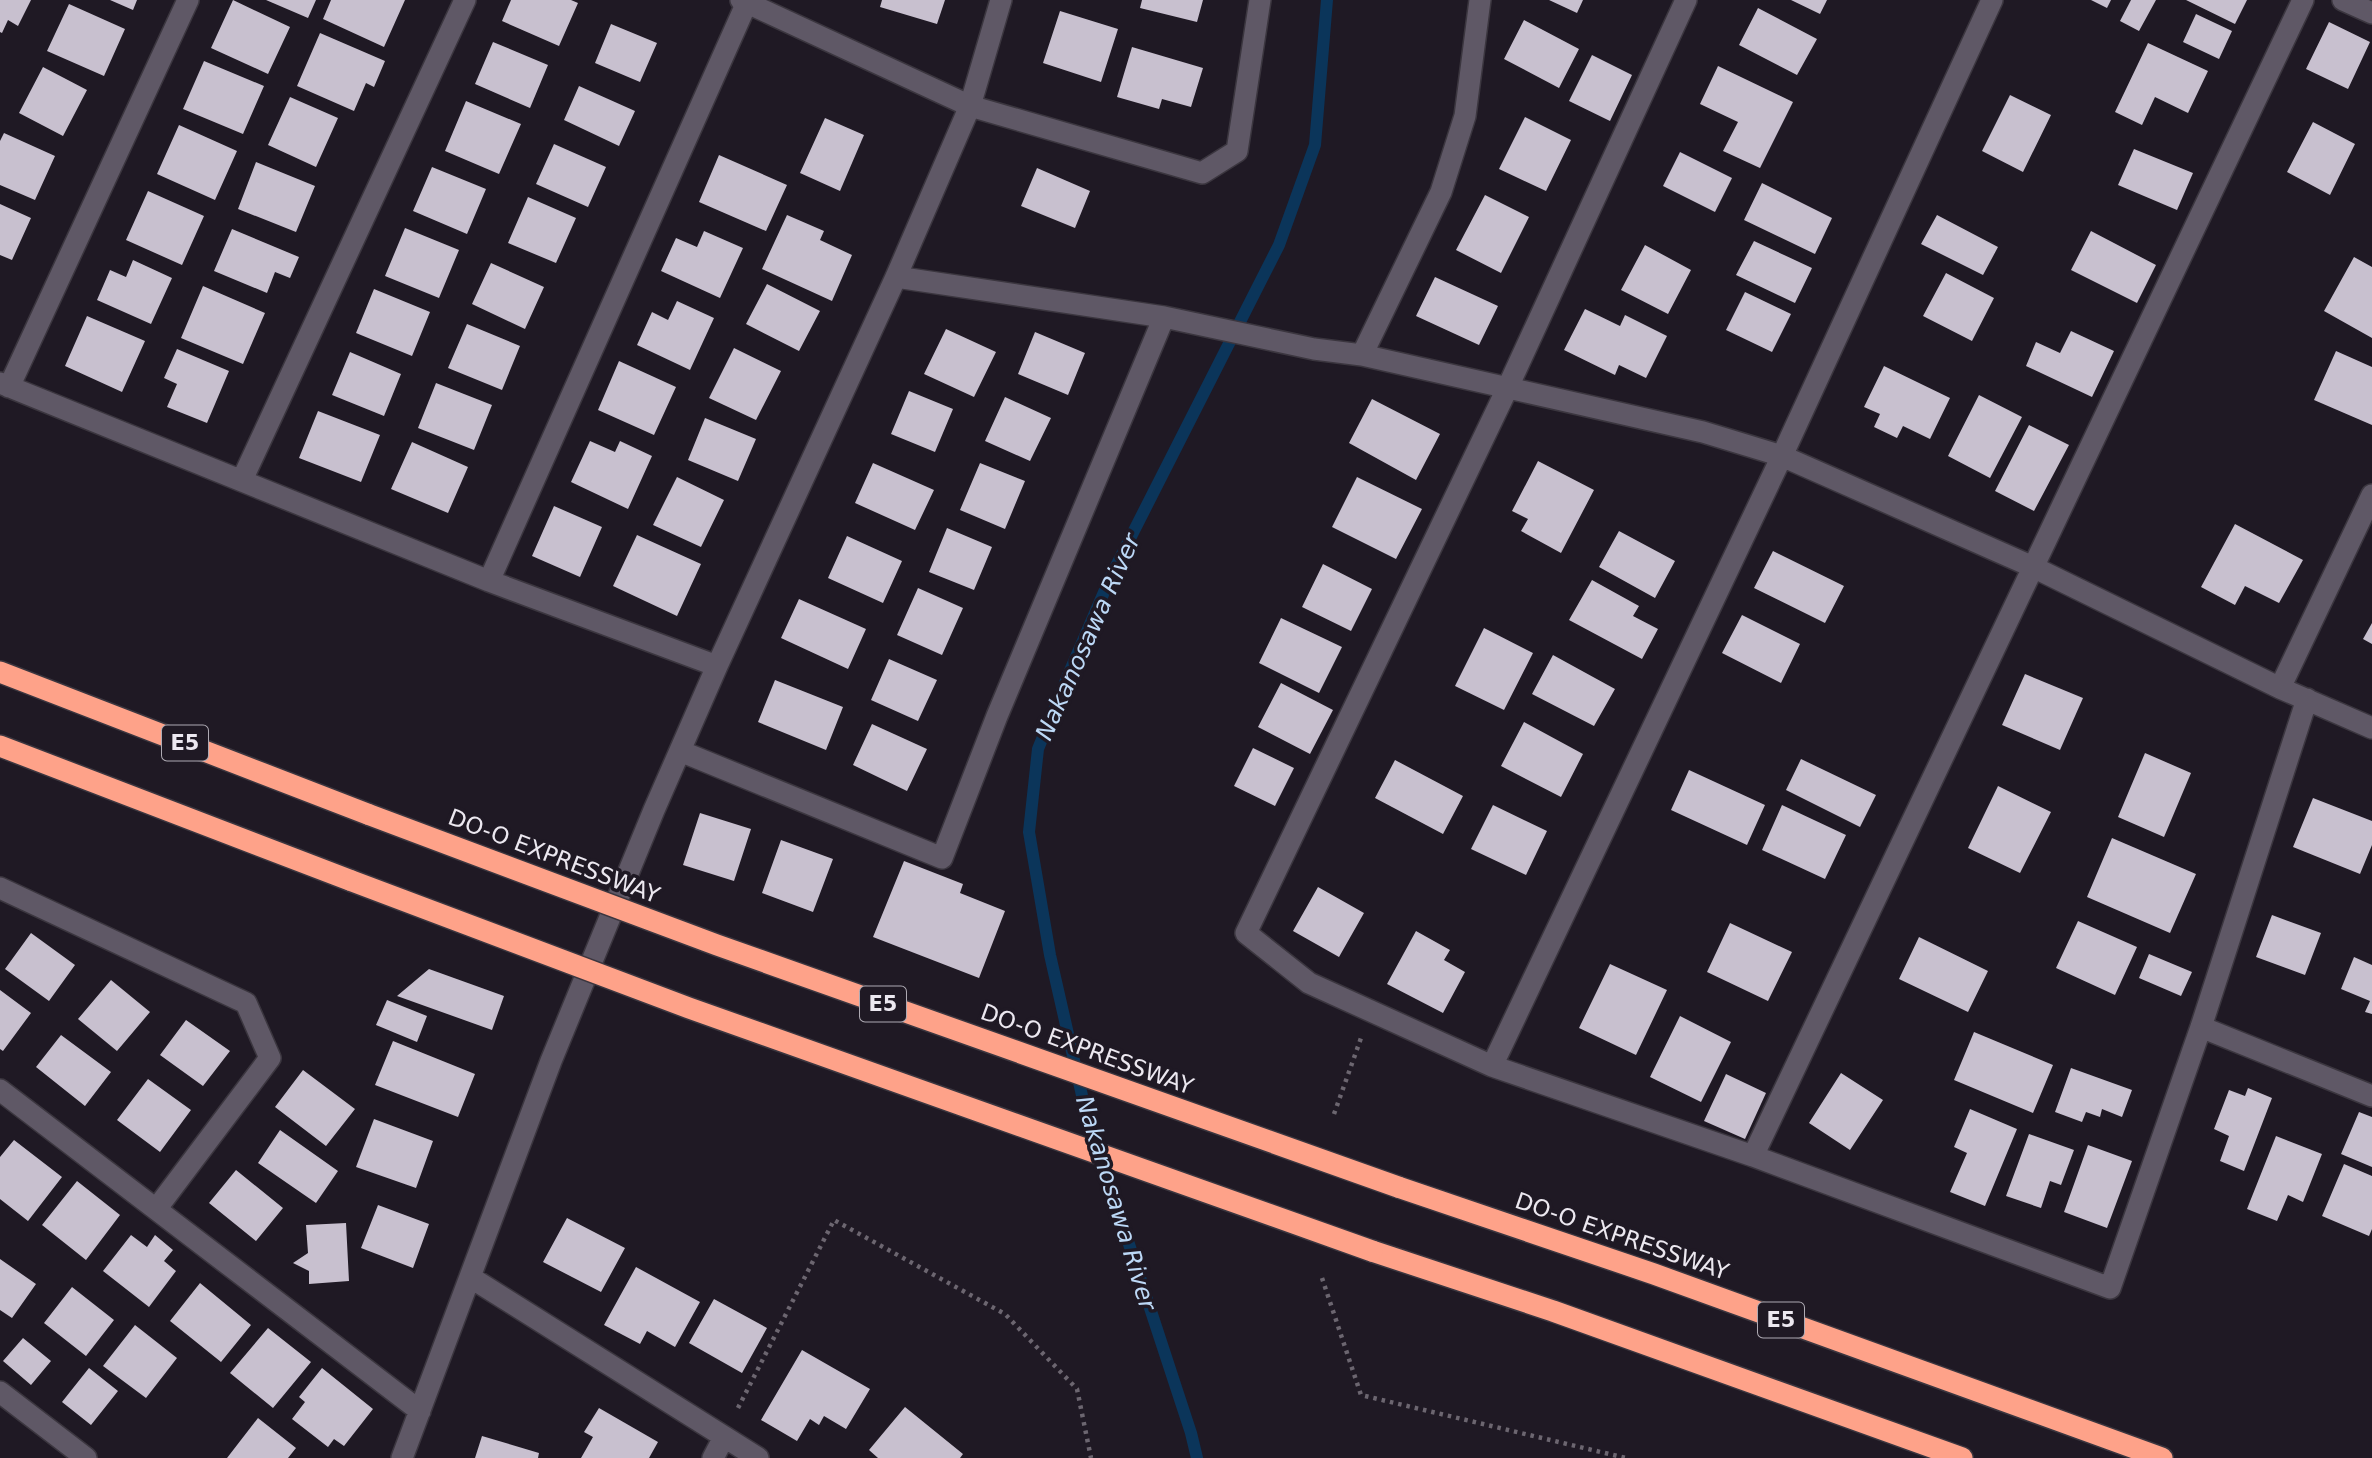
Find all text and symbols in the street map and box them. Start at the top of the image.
water label: Nakanosawa River [1030,528,1147,744]
road number: E5 [162,726,208,760]
street label: DO-O EXPRESSWAY [445,804,664,909]
road number: E5 [860,986,906,1021]
street label: DO-O EXPRESSWAY [977,998,1198,1100]
water label: Nakanosawa River [1070,1093,1163,1316]
street label: DO-O EXPRESSWAY [1512,1187,1733,1285]
road number: E5 [1758,1302,1804,1338]

